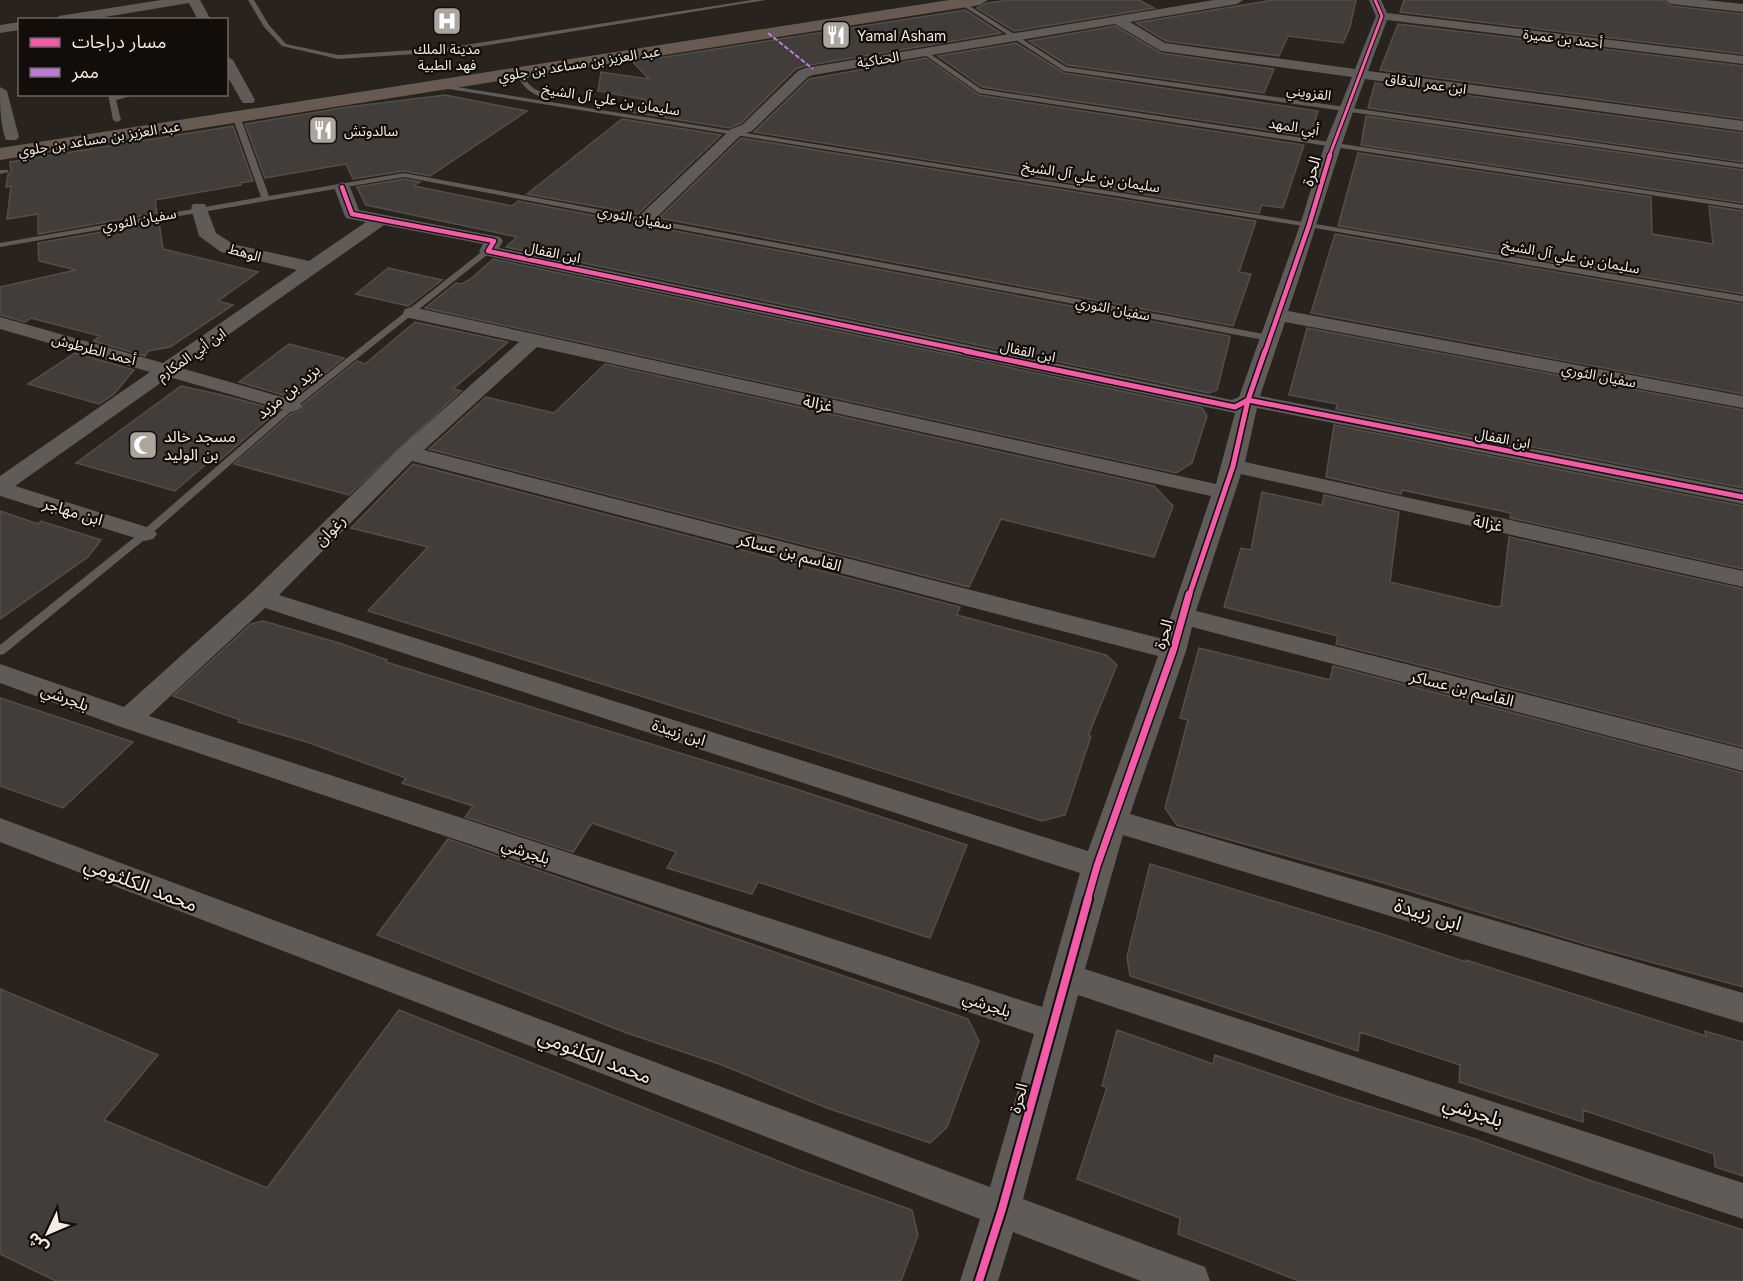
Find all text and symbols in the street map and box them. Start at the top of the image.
hospital icon: مدينة الملك فهد الطبية [431,5,463,37]
legend [18,18,228,96]
restaurant icon: Yamal Asham [820,19,852,51]
street label: أحمد بن عميرة [1522,25,1604,52]
place label: Yamal Asham [857,27,946,44]
text: مسار دراجات [72,31,166,53]
place label: مدينة الملك فهد الطبية [414,40,480,74]
street label: عبد العزيز بن مساعد بن جلوي [497,42,662,87]
street label: الحناكية [856,47,900,71]
text: ممر [71,61,99,83]
street label: ابن عمر الدقاق [1384,69,1468,98]
street label: سليمان بن علي آل الشيخ [540,80,681,122]
street label: القزويني [1285,80,1332,107]
restaurant icon: سالدوتش [307,114,339,146]
street label: أبي المهد [1267,114,1321,142]
street label: عبد العزيز بن مساعد بن جلوي [17,117,182,162]
place label: سالدوتش [344,122,398,140]
street label: الحرة [1297,154,1325,188]
street label: سليمان بن علي آل الشيخ [1020,157,1161,199]
street label: سفيان الثوري [596,201,674,236]
street label: سفيان الثوري [100,204,178,237]
street label: سليمان بن علي آل الشيخ [1500,236,1641,280]
street label: ابن القفال [524,238,582,267]
street label: الوهط [226,239,263,266]
street label: سفيان الثوري [1074,292,1152,327]
street label: ابن أبي المكارم [153,324,231,387]
street label: أحمد الطرطوش [50,330,138,369]
street label: ابن القفال [999,337,1057,366]
street label: يزيد بن مزيد [252,359,324,423]
street label: سفيان الثوري [1560,359,1638,394]
street label: غزالة [801,390,835,416]
street label: ابن القفال [1474,424,1532,453]
place label: مسجد خالد بن الوليد [164,426,236,464]
mosque icon: مسجد خالد بن الوليد [127,429,159,461]
street label: ابن مهاجر [40,492,105,530]
street label: رغوان [310,510,350,550]
street label: غزالة [1471,510,1505,536]
street label: القاسم بن عساكر [734,528,844,578]
street label: الحرة [1149,617,1177,651]
street label: القاسم بن عساكر [1406,665,1516,713]
street label: بلجرشي [37,679,92,717]
street label: ابن زبيدة [650,714,708,750]
street label: بلجرشي [499,834,553,871]
street label: محمد الكلثومي [80,851,201,920]
street label: ابن زبيدة [1392,892,1464,936]
street label: بلجرشي [960,987,1014,1024]
street label: محمد الكلثومي [534,1023,655,1092]
street label: الحرة [1004,1081,1032,1115]
street label: بلجرشي [1439,1090,1506,1135]
north arrow [18,1203,78,1263]
text: ش [22,1229,52,1258]

